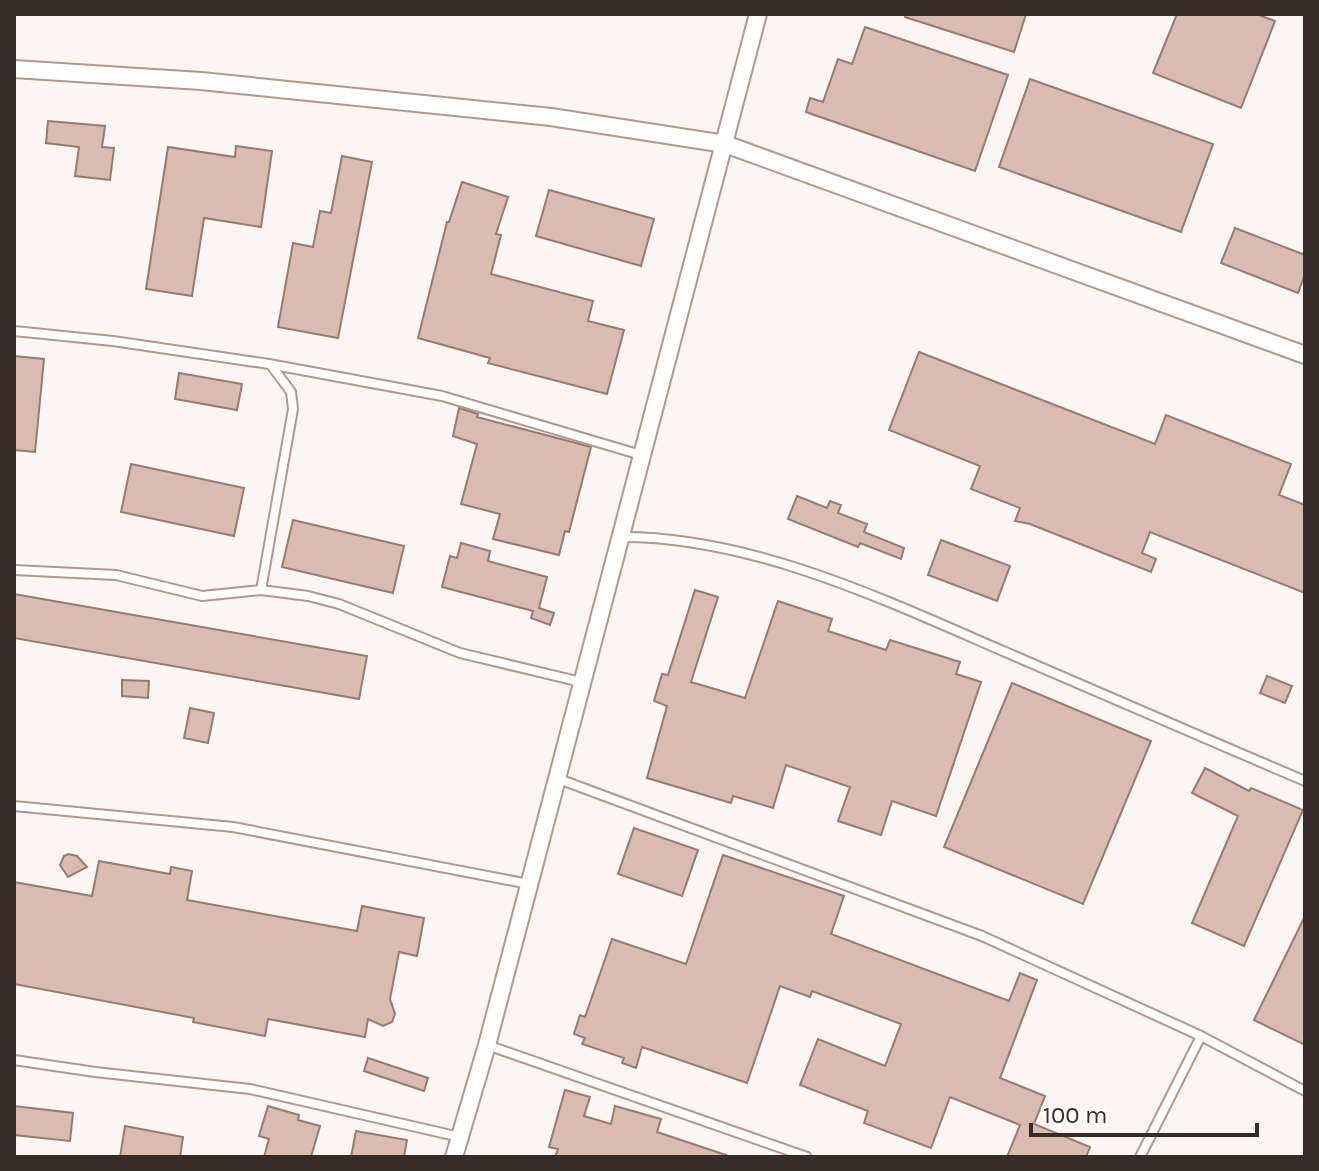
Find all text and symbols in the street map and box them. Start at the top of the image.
scale bar [1031,1087,1257,1137]
text: 100 m [1043,1101,1108,1129]

